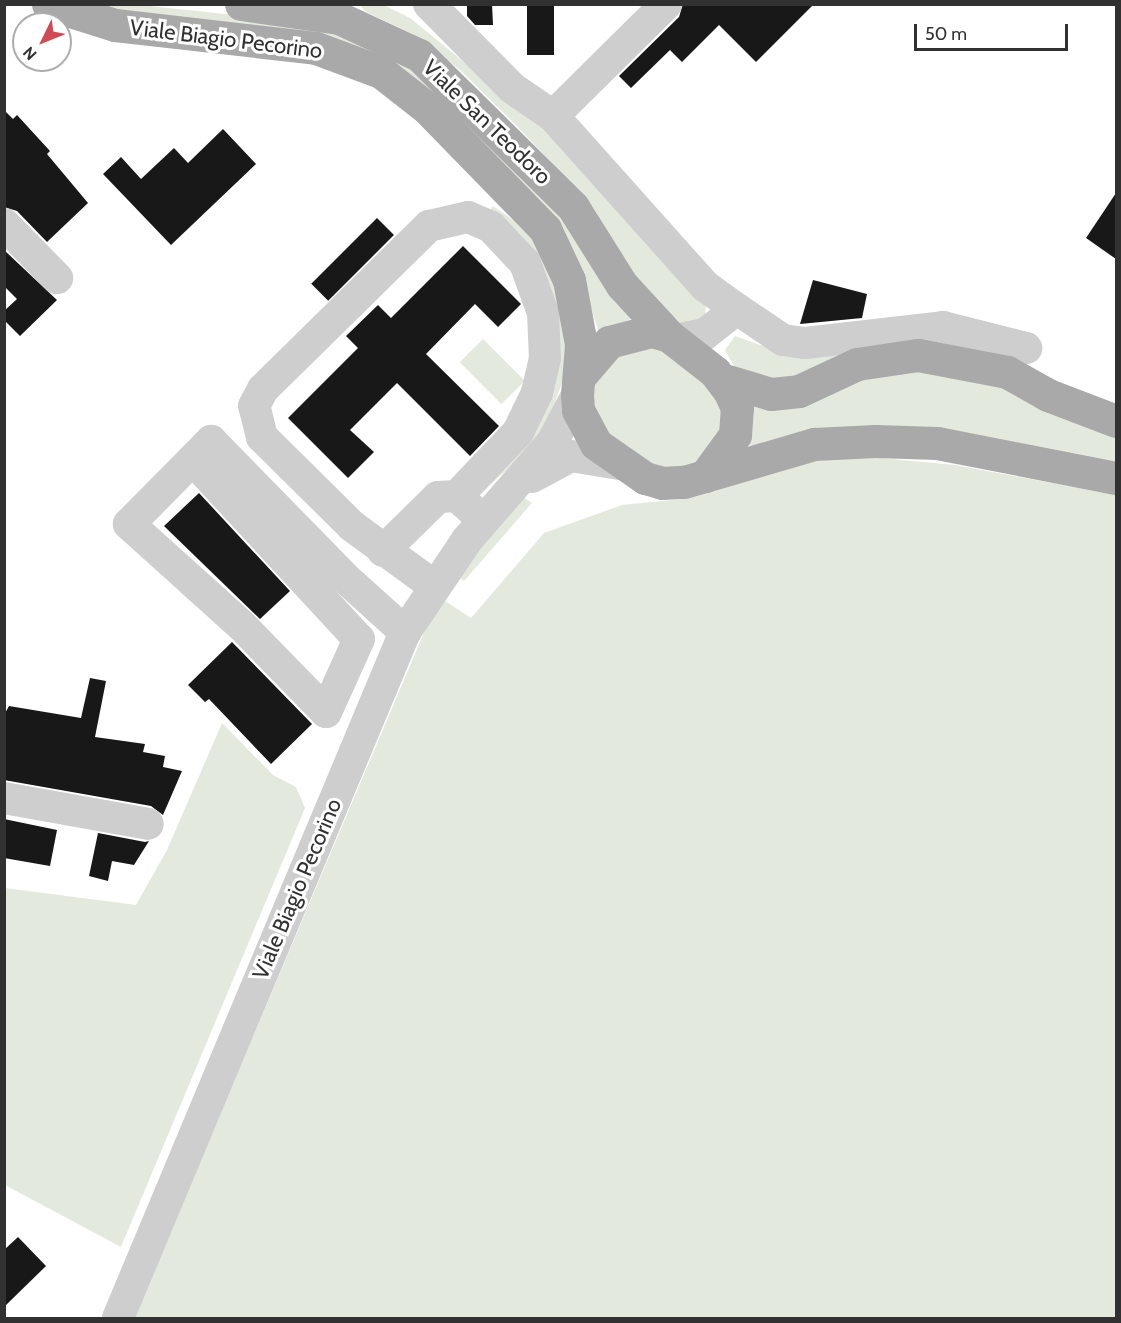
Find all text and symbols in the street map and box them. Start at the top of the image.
north arrow [12,12,72,72]
scale bar [917,12,1072,50]
street label: Viale Biagio Pecorino [128,14,324,64]
text: 50 m [925,23,967,45]
text: N [19,43,41,64]
street label: Viale San Teodoro [417,54,557,190]
street label: Viale Biagio Pecorino [247,795,347,983]

